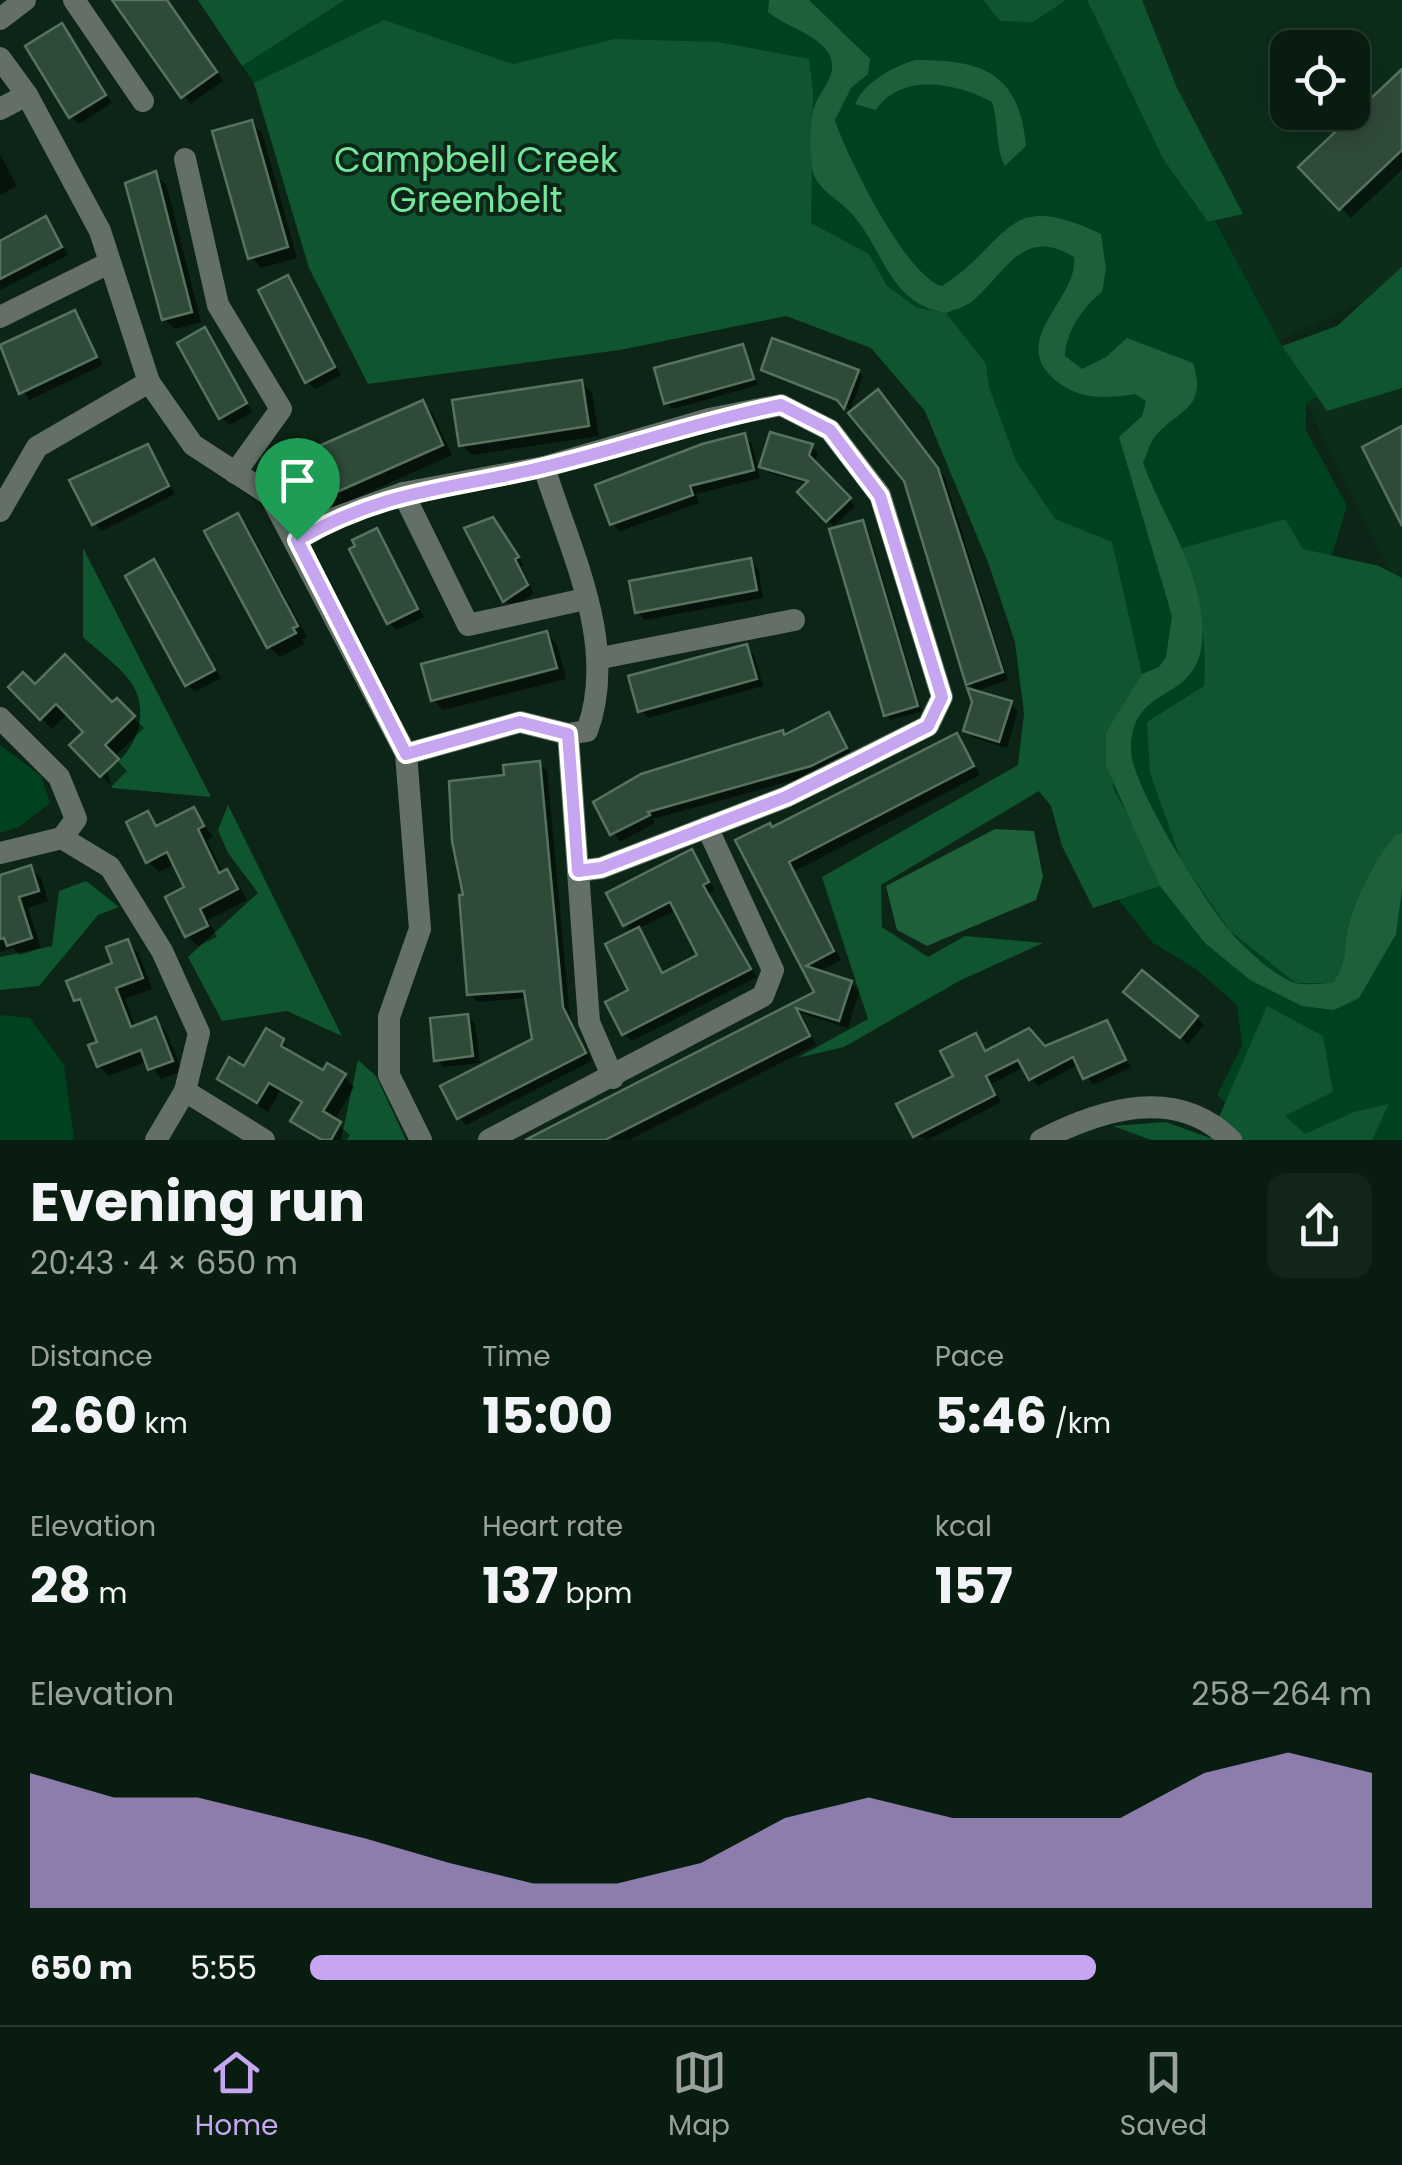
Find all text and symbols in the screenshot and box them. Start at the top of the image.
map controls [1270,30,1370,130]
button: locate [1270,30,1370,130]
park label: Campbell Creek Greenbelt [334,135,618,224]
pin [255,438,340,541]
icon: arrive [270,453,325,508]
text: Evening run [30,1163,365,1240]
button: share [1267,1173,1372,1278]
text: 20:43 · 4 × 650 m [30,1240,298,1285]
text: Distance [30,1337,153,1376]
text: Time [482,1337,551,1376]
text: Pace [935,1337,1004,1376]
text: 2.60 [30,1380,137,1451]
text: 15:00 [482,1380,613,1451]
text: 5:46 [935,1380,1047,1451]
text: km [137,1404,188,1443]
text: /km [1047,1404,1111,1443]
text: Elevation [30,1507,156,1546]
text: Heart rate [482,1507,623,1546]
text: kcal [935,1507,992,1546]
text: 28 [30,1550,91,1621]
text: 137 [482,1550,558,1621]
text: 157 [935,1550,1013,1621]
text: m [91,1574,127,1613]
text: bpm [558,1574,632,1613]
text: Elevation [30,1671,174,1716]
text: 258–264 m [1191,1671,1372,1716]
text: 650 m [30,1945,133,1990]
text: 5:55 [190,1945,257,1990]
tab: Home [195,2045,278,2147]
tab: Map [668,2045,730,2147]
tab: Saved [1120,2045,1207,2147]

